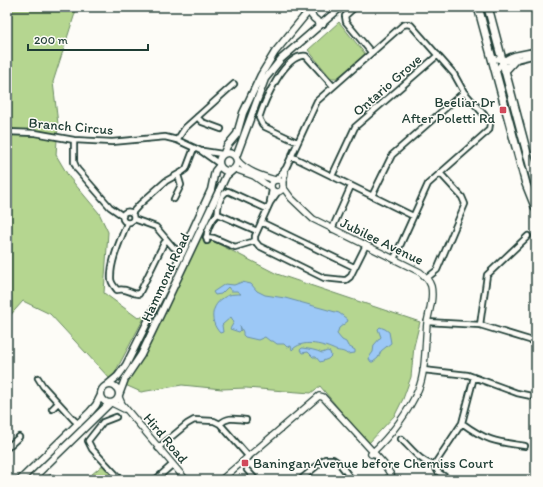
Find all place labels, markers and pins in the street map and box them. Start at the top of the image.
place label: Beeliar Dr After Poletti Rd [402,94,495,127]
marker: Beeliar Dr After Poletti Rd [498,105,508,115]
place label: Baningan Avenue before Cherniss Court [253,455,494,472]
marker: Baningan Avenue before Cherniss Court [240,458,250,468]

